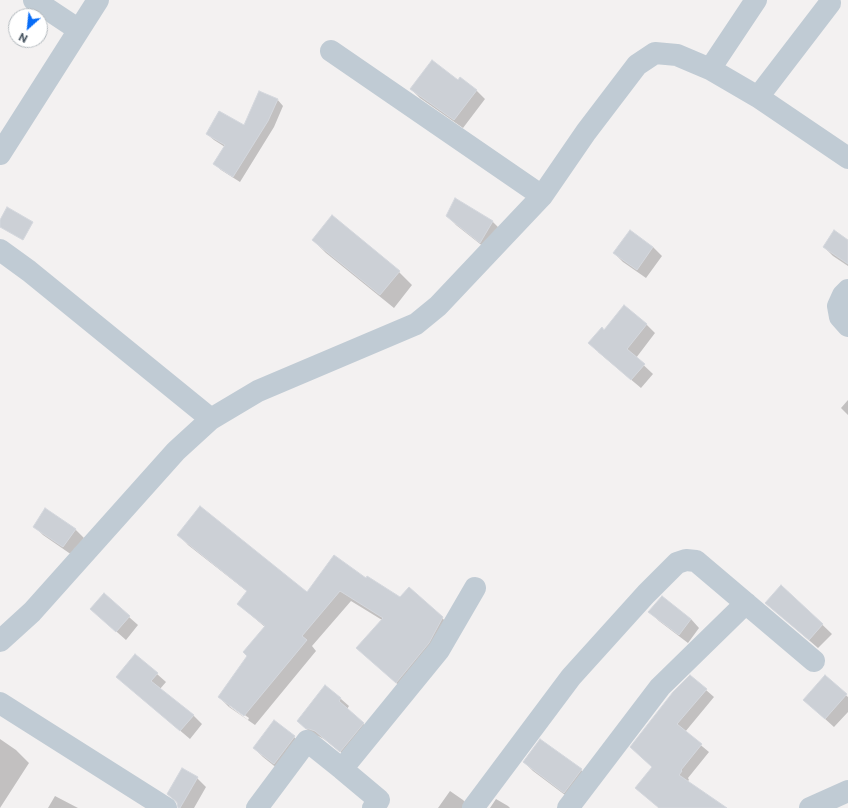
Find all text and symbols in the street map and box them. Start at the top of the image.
north arrow [8,8,48,48]
text: N [16,31,29,46]

